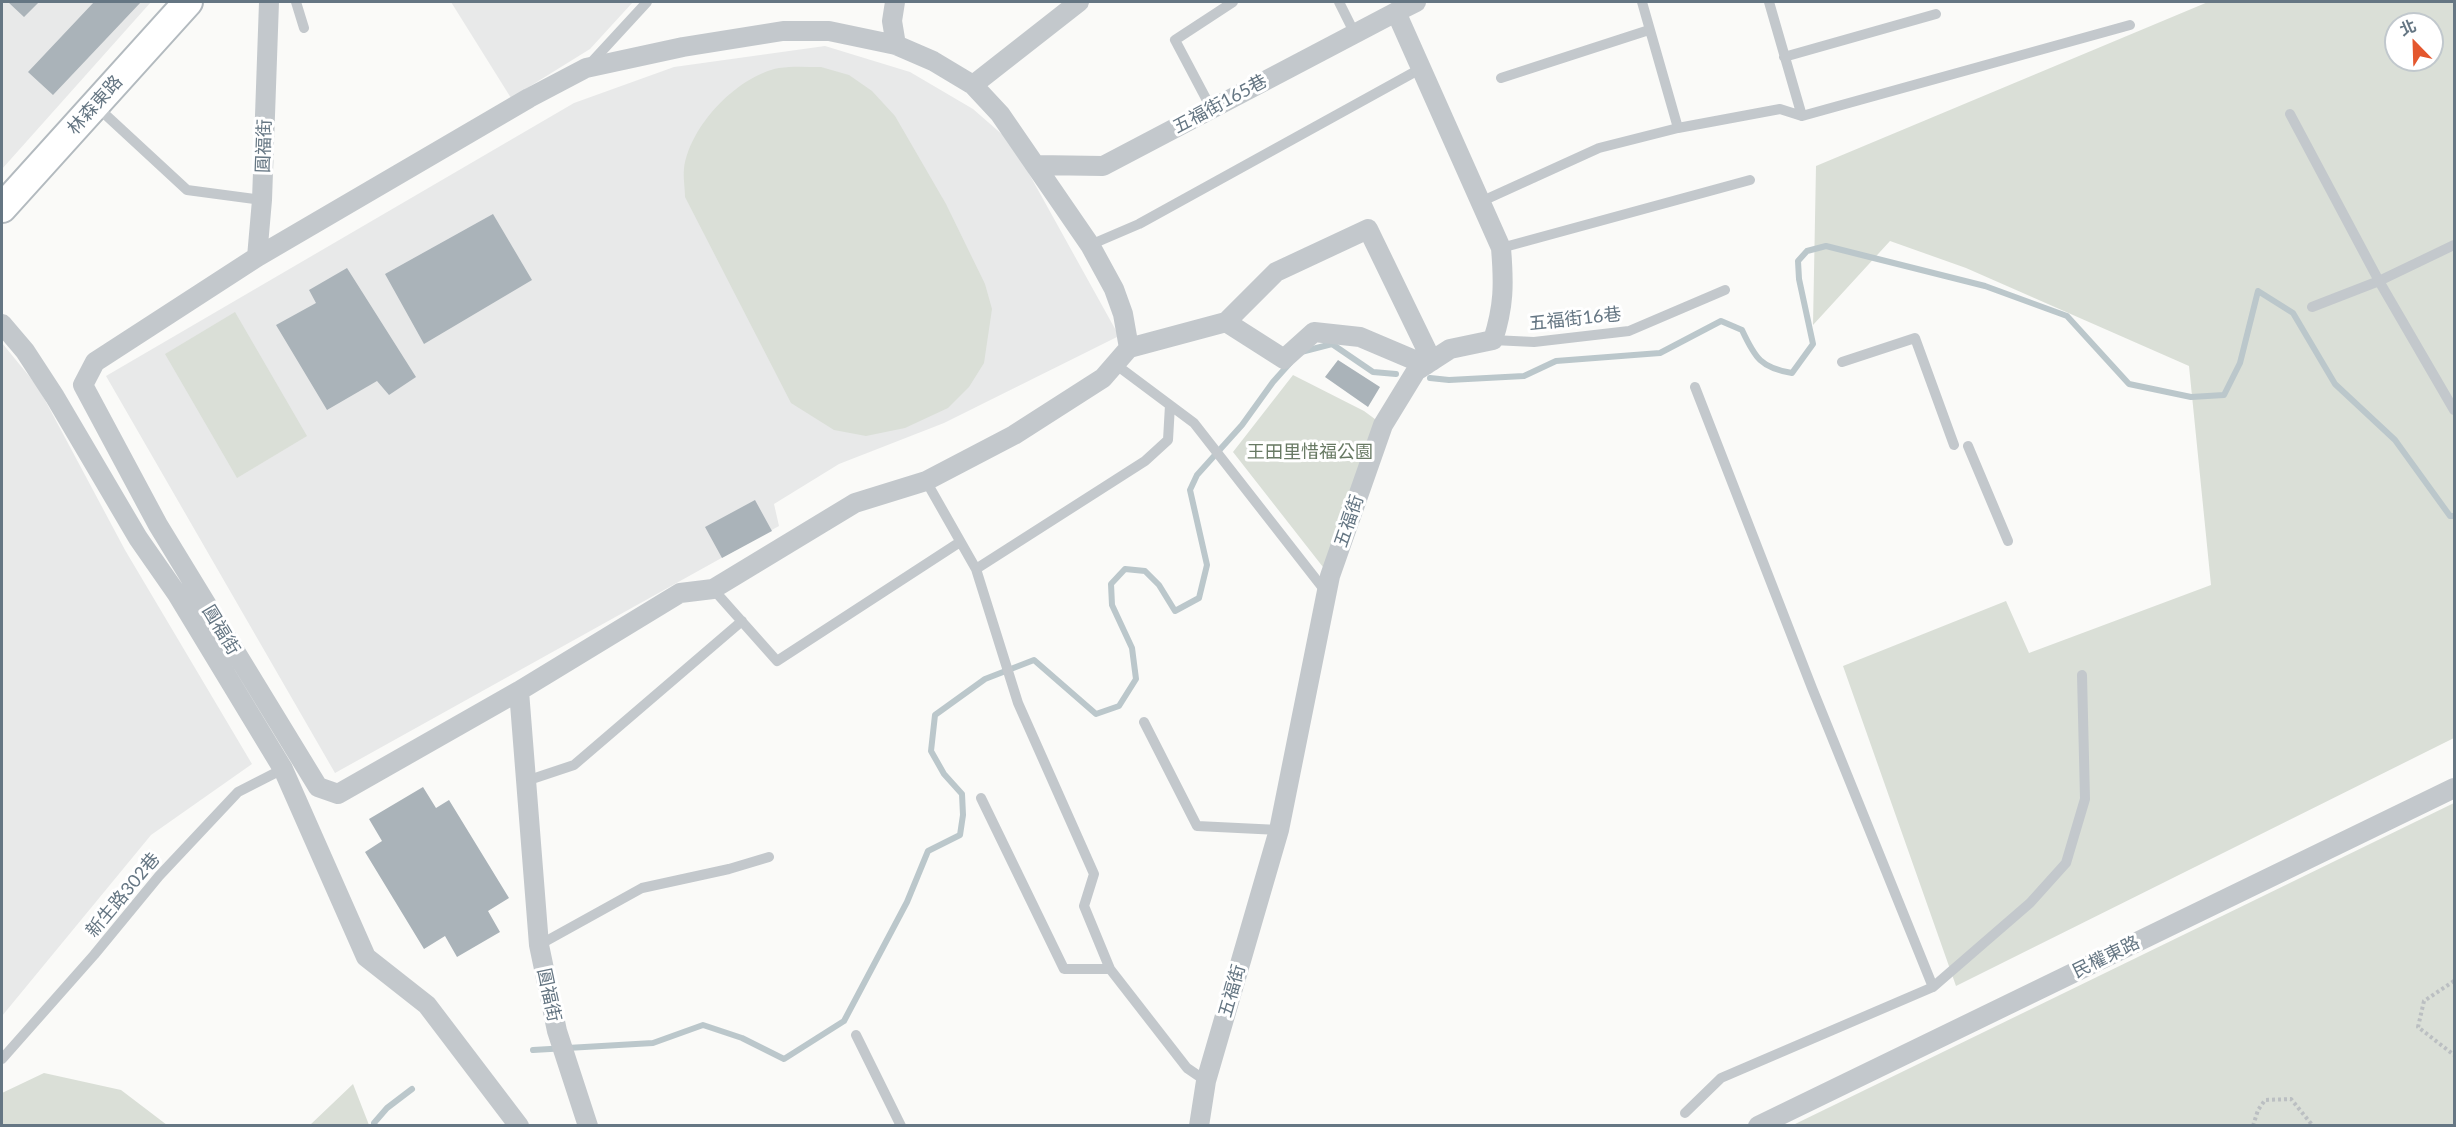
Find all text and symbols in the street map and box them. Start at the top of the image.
north arrow [2384,12,2444,72]
text: 北 [2396,15,2419,39]
street label: 五福街165巷 [1169,70,1271,138]
street label: 林森東路 [63,71,127,139]
street label: 圓福街 [252,119,276,173]
street label: 五福街16巷 [1528,303,1622,335]
park label: 王田里惜福公園 [1247,441,1373,463]
street label: 五福街 [1330,492,1368,550]
street label: 圓福街 [198,601,244,659]
street label: 新生路302巷 [82,848,164,942]
street label: 民權東路 [2069,932,2143,982]
street label: 五福街 [1214,962,1250,1020]
street label: 圓福街 [533,966,565,1024]

